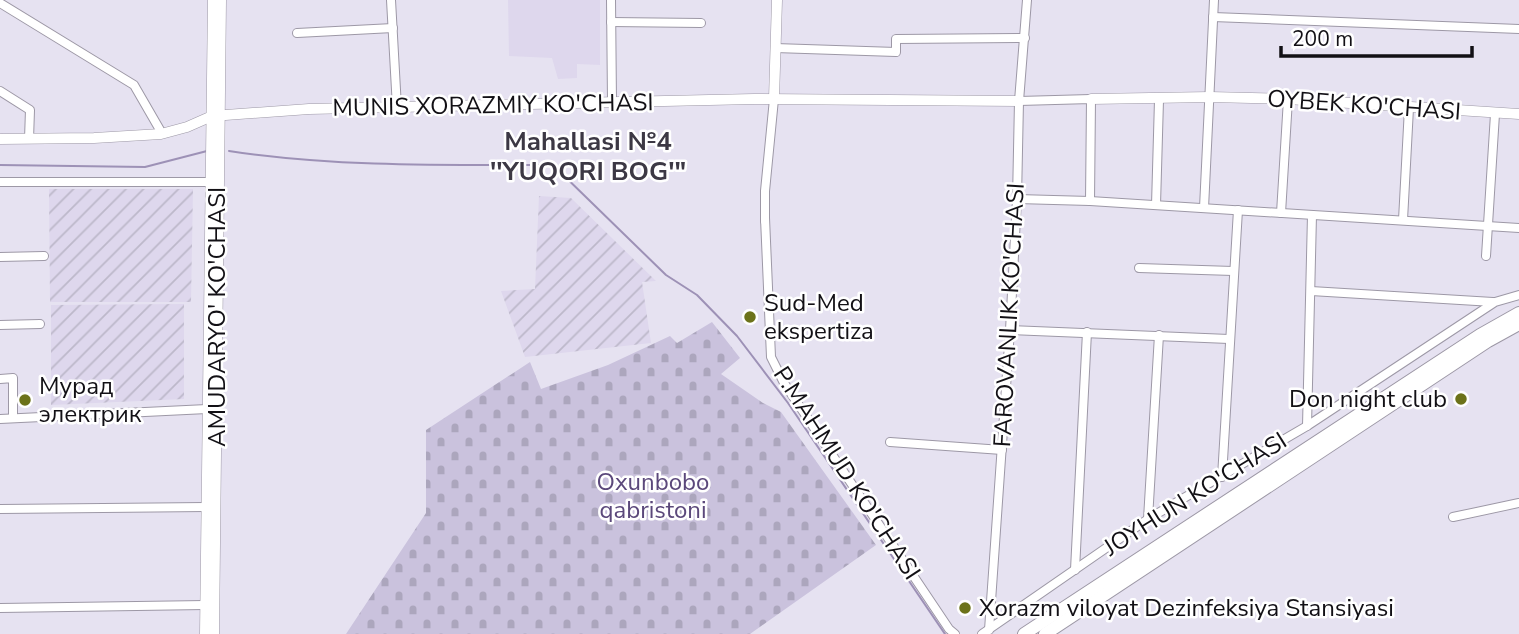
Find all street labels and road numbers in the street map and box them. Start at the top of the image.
street label: OYBEK KO'CHASI [1266,82,1462,128]
street label: MUNIS XORAZMIY KO'CHASI [332,86,654,124]
street label: FAROVANLIK KO'CHASI [986,182,1032,448]
street label: AMUDARYO' KO'CHASI [201,187,233,447]
street label: P.MAHMUD KO'CHASI [766,360,928,586]
street label: JOYHUN KO'CHASI [1097,425,1293,564]

